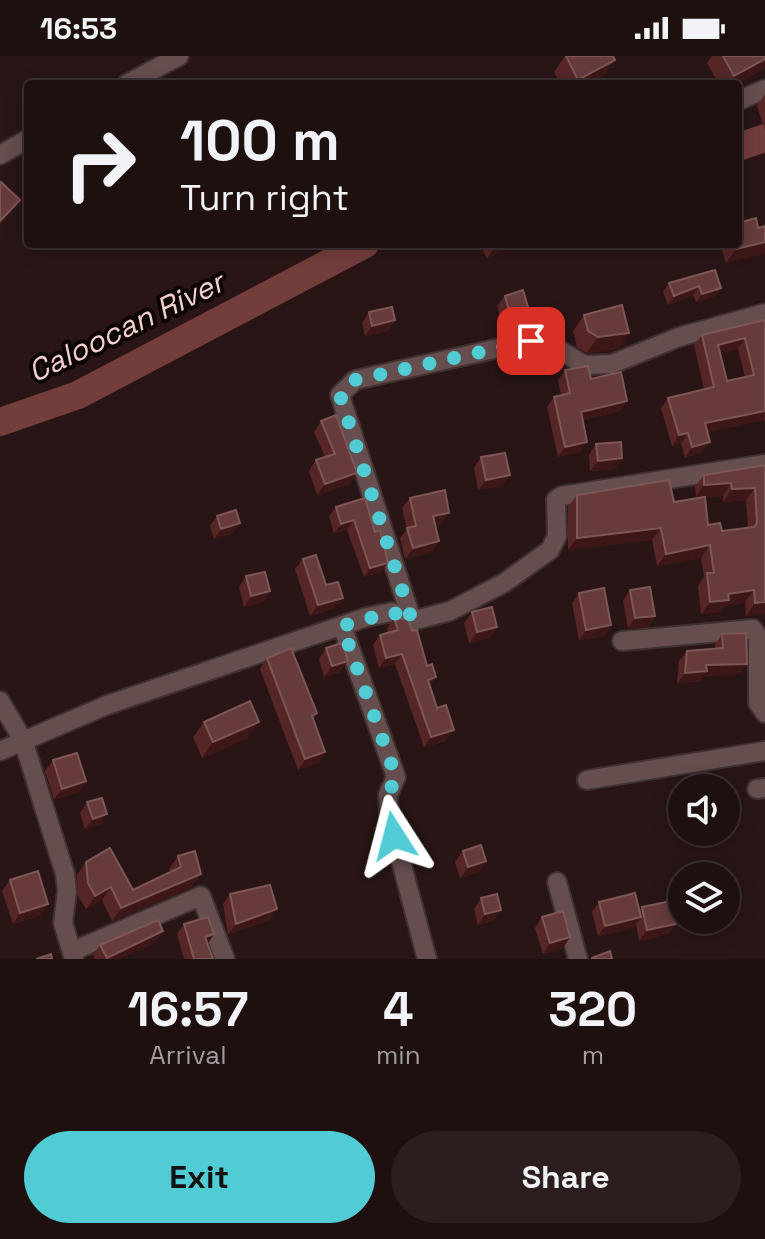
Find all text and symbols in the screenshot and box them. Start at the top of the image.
text: 16:53 [40,9,117,48]
text: 100 m [180,105,340,176]
icon: right [48,112,152,216]
text: Turn right [180,175,349,221]
water label: Caloocan River [21,261,233,391]
pin [497,307,565,375]
icon: arrive [509,319,553,363]
map controls [668,774,740,934]
button: sound [668,774,740,846]
position arrow [352,794,436,878]
button: layers [668,862,740,934]
text: 16:57 [128,979,248,1040]
text: 4 [383,979,414,1040]
text: 320 [548,979,637,1040]
text: Arrival [149,1038,227,1072]
text: min [376,1038,421,1072]
text: m [582,1038,604,1072]
button: Exit [24,1131,375,1223]
button: Share [391,1131,741,1223]

